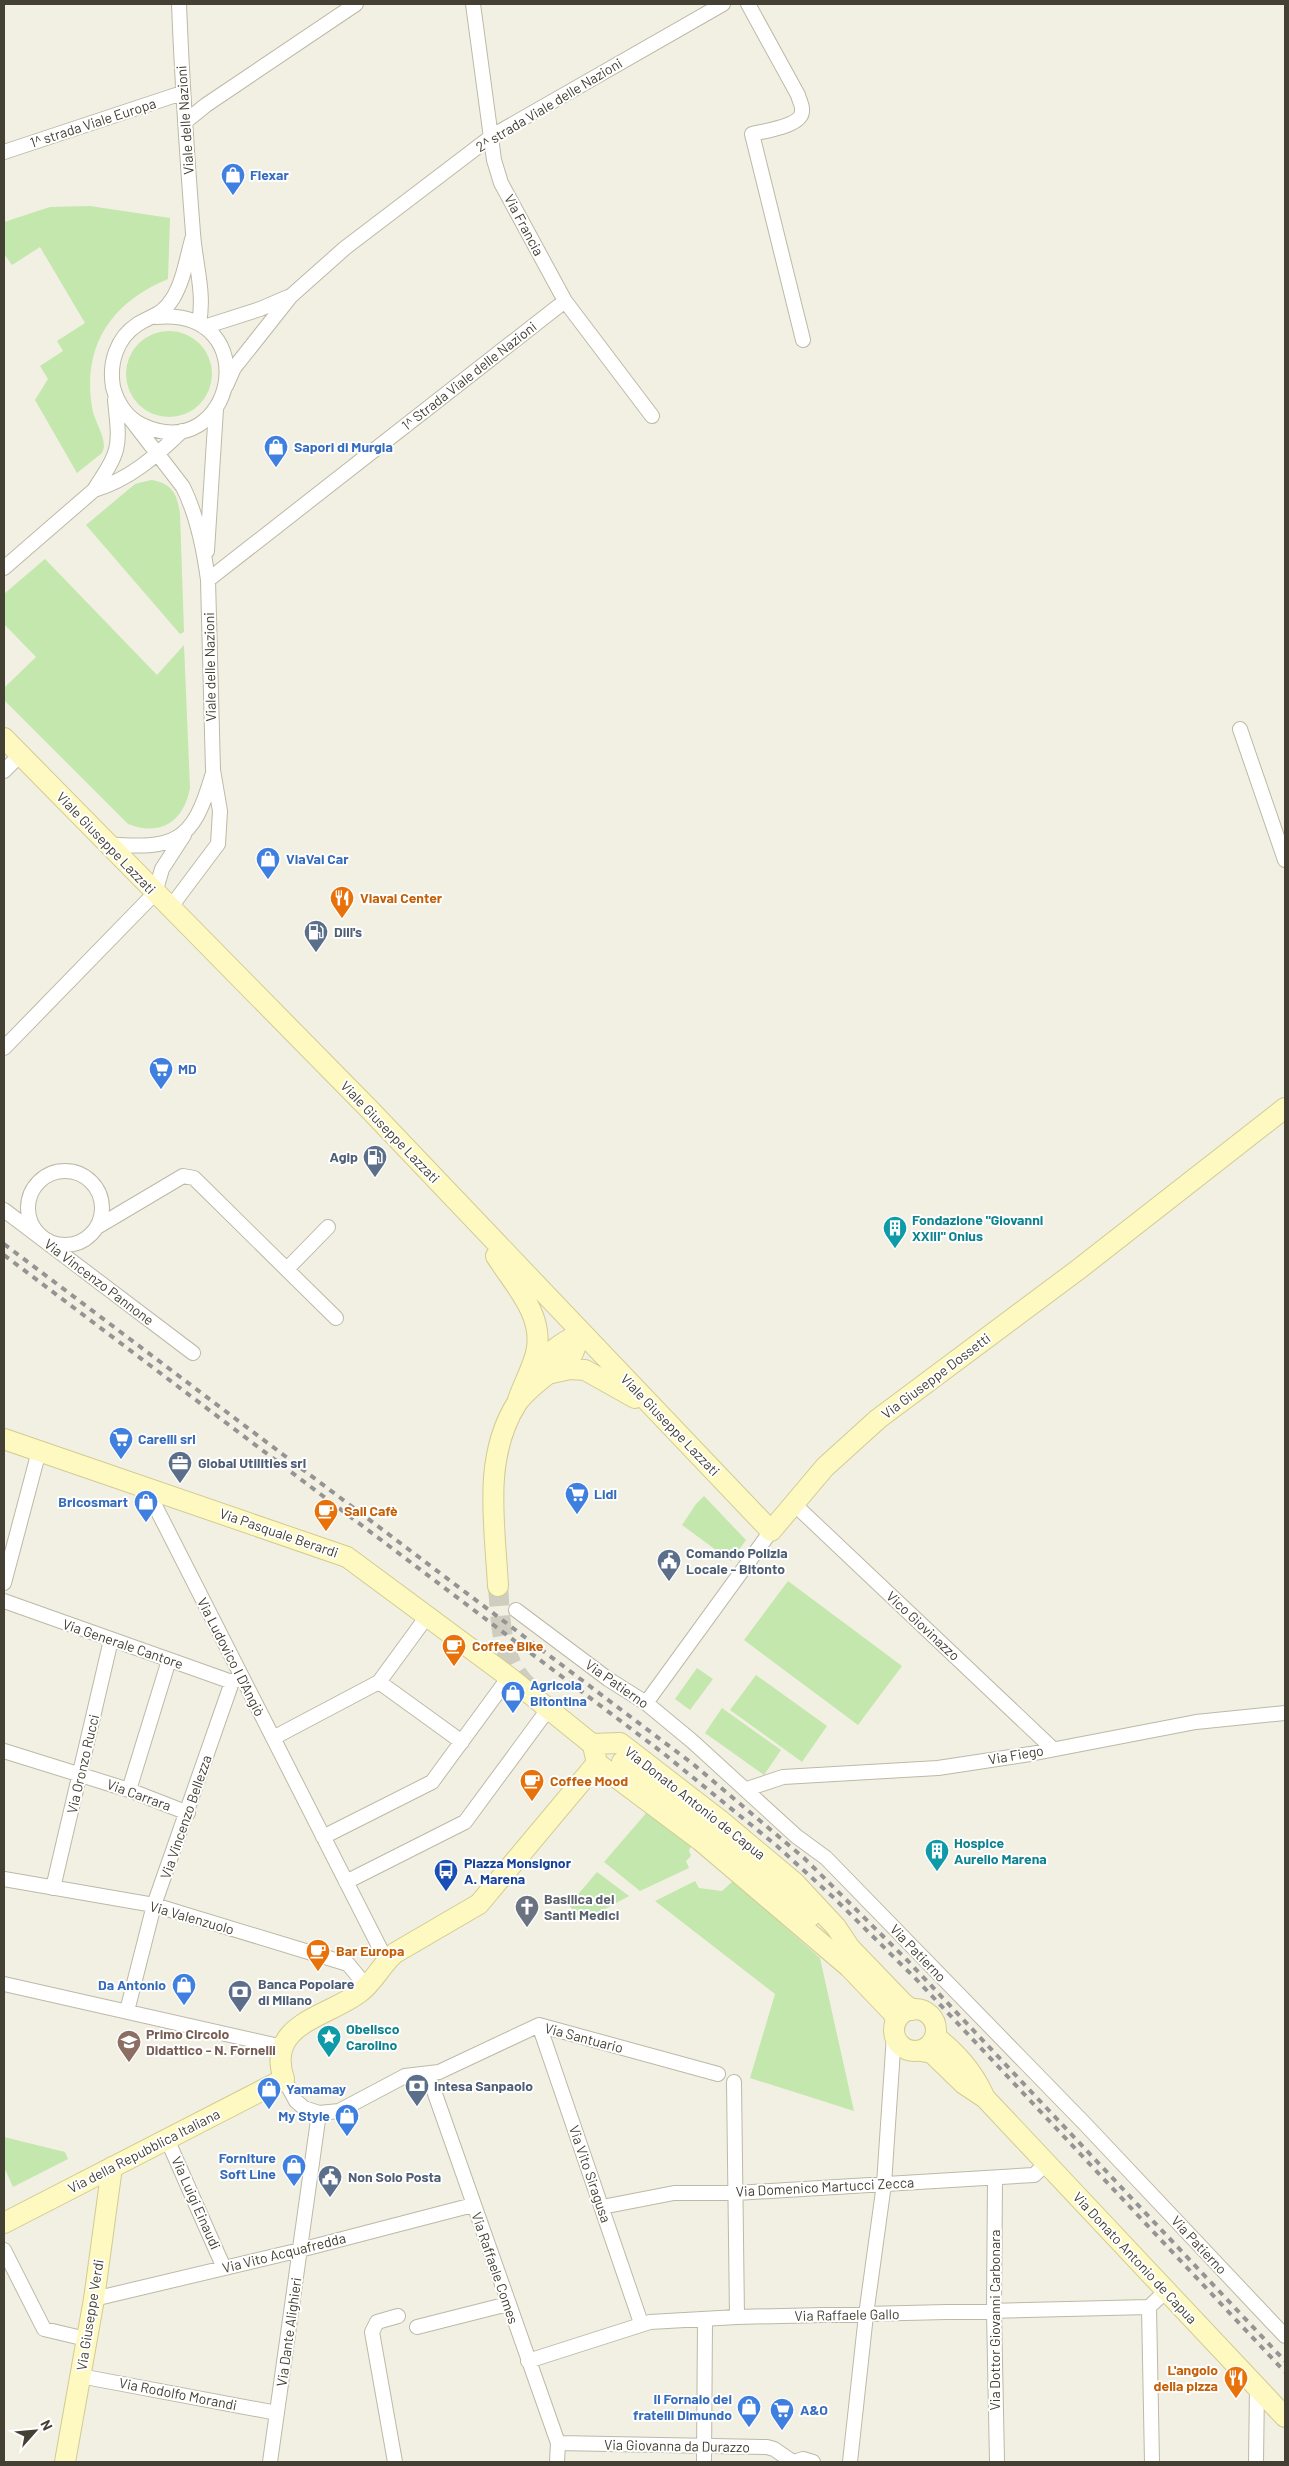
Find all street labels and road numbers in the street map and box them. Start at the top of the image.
street label: 2^ strada Viale delle Nazioni [473,54,625,155]
street label: Viale delle Nazioni [172,65,197,175]
street label: 1^ strada Viale Europa [28,94,158,151]
street label: Via Francia [501,191,548,258]
street label: 1^ Strada Viale delle Nazioni [398,318,540,434]
street label: Viale delle Nazioni [200,612,219,722]
street label: Viale Giuseppe Lazzati [53,788,159,897]
street label: Viale Giuseppe Lazzati [337,1077,443,1186]
street label: Via Vincenzo Pannone [41,1235,157,1328]
street label: Via Giuseppe Dossetti [878,1329,993,1422]
street label: Viale Giuseppe Lazzati [617,1370,723,1479]
street label: Via Pasquale Berardi [218,1504,341,1561]
street label: Vico Giovinazzo [883,1587,964,1664]
street label: Via Ludovico I D'Angiò [194,1595,269,1719]
street label: Via Generale Cantore [61,1615,186,1672]
street label: Via Patierno [582,1656,652,1712]
street label: Via Oronzo Rucci [63,1713,102,1815]
street label: Via Fiego [987,1741,1045,1768]
street label: Via Donato Antonio de Capua [622,1742,769,1863]
street label: Via Vincenzo Bellezza [156,1753,215,1881]
street label: Via Carrara [105,1775,173,1814]
street label: Via Valenzuolo [148,1897,236,1938]
street label: Via Patierno [887,1920,950,1985]
street label: Via Santuario [543,2019,625,2056]
street label: Via della Repubblica Italiana [65,2105,223,2196]
street label: Via Vito Siragusa [566,2123,615,2225]
street label: Via Luigi Einaudi [168,2154,225,2252]
street label: Via Domenico Martucci Zecca [735,2173,915,2200]
street label: Via Donato Antonio de Capua [1070,2188,1201,2327]
street label: Via Raffaele Comes [468,2210,523,2326]
street label: Via Patierno [1168,2212,1231,2277]
street label: Via Vito Acquafredda [220,2229,347,2276]
street label: Via Dottor Giovanni Carbonara [986,2230,1003,2410]
street label: Via Giuseppe Verdi [72,2258,107,2372]
street label: Via Dante Alighieri [272,2276,305,2388]
street label: Via Raffaele Gallo [794,2305,900,2324]
street label: Via Rodolfo Morandi [118,2374,238,2413]
street label: Via Giovanna da Durazzo [604,2436,750,2455]

